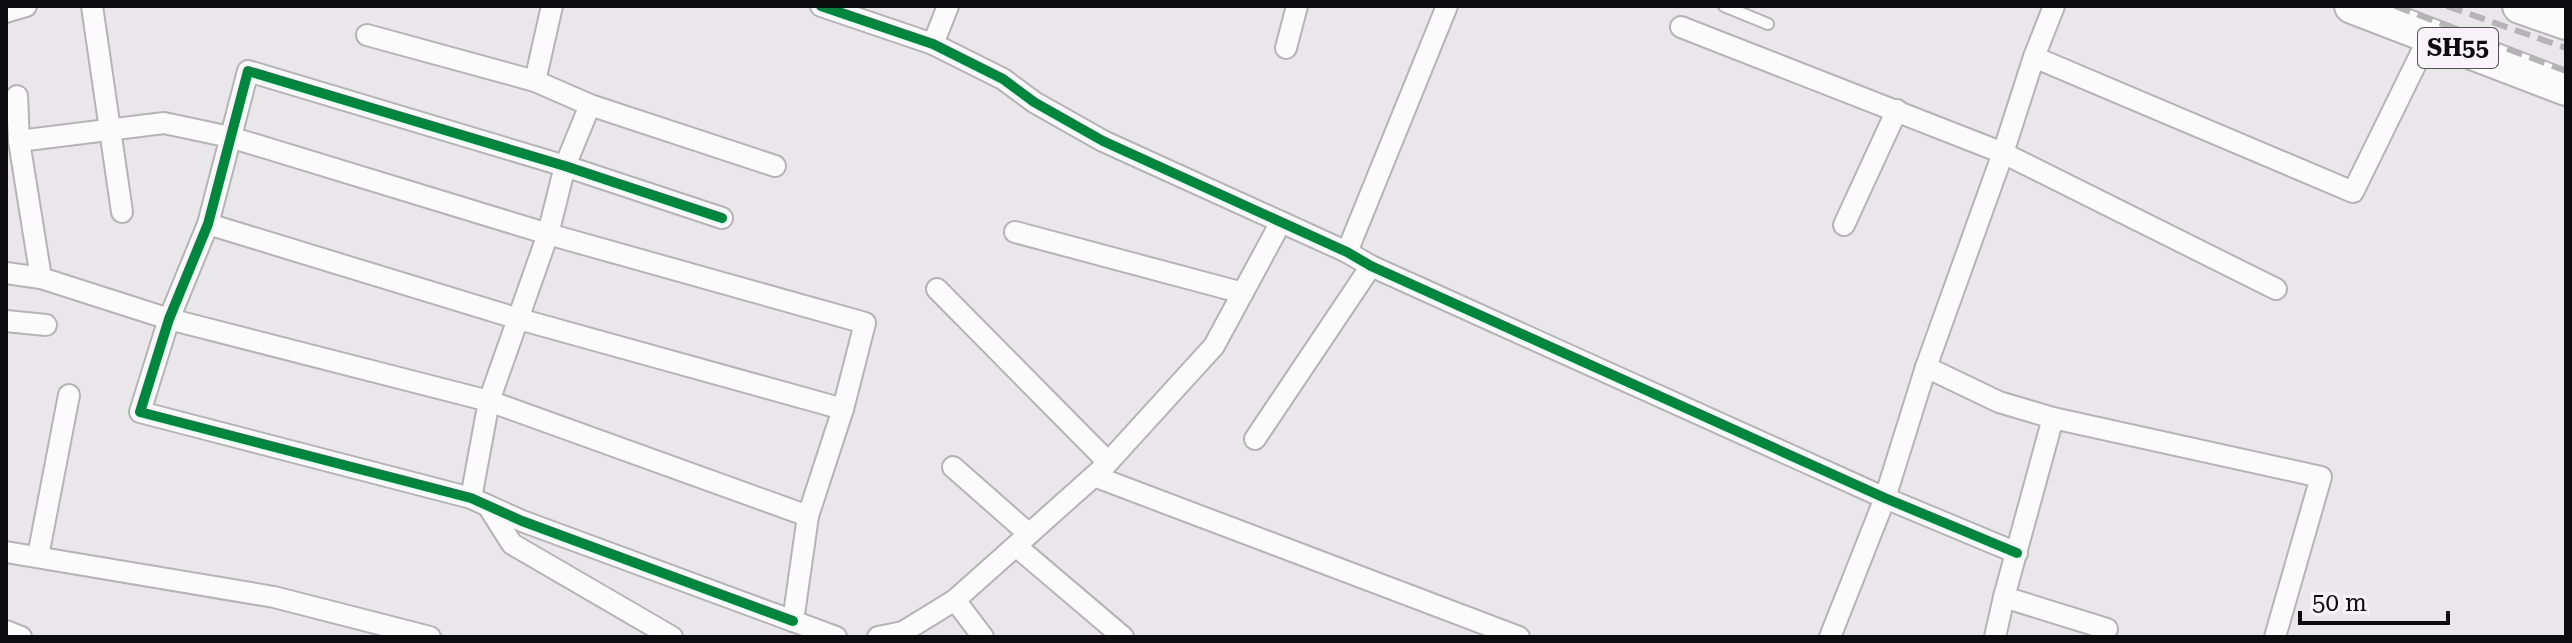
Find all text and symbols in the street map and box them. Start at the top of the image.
road number: SH55 [2418,28,2498,68]
scale bar [2300,575,2448,625]
text: 50 m [2312,589,2367,617]

